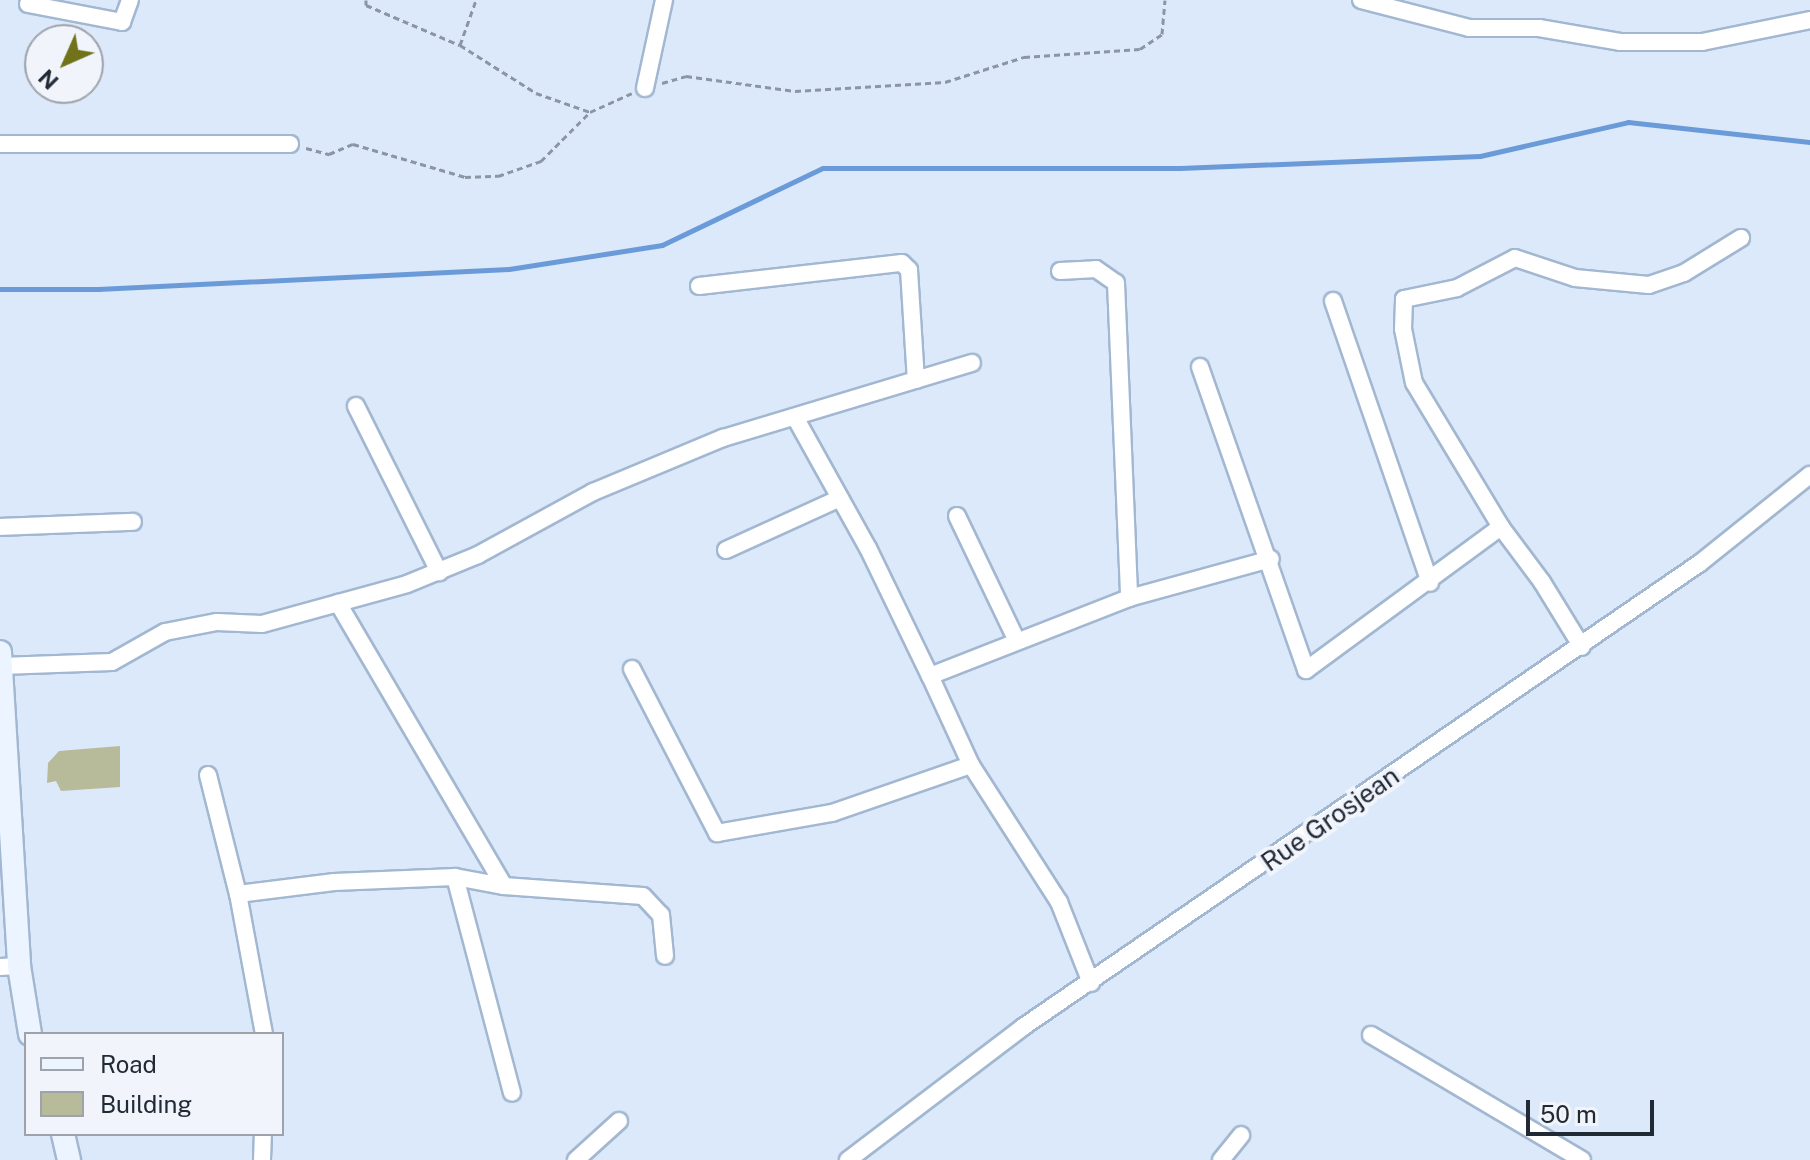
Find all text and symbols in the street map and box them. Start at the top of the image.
north arrow [24,24,104,104]
text: N [33,64,64,95]
street label: Rue Grosjean [1255,760,1405,878]
legend [24,1032,284,1136]
text: Road [100,1050,157,1078]
scale bar [1530,1084,1658,1134]
text: Building [100,1090,192,1118]
text: 50 m [1540,1100,1597,1128]

